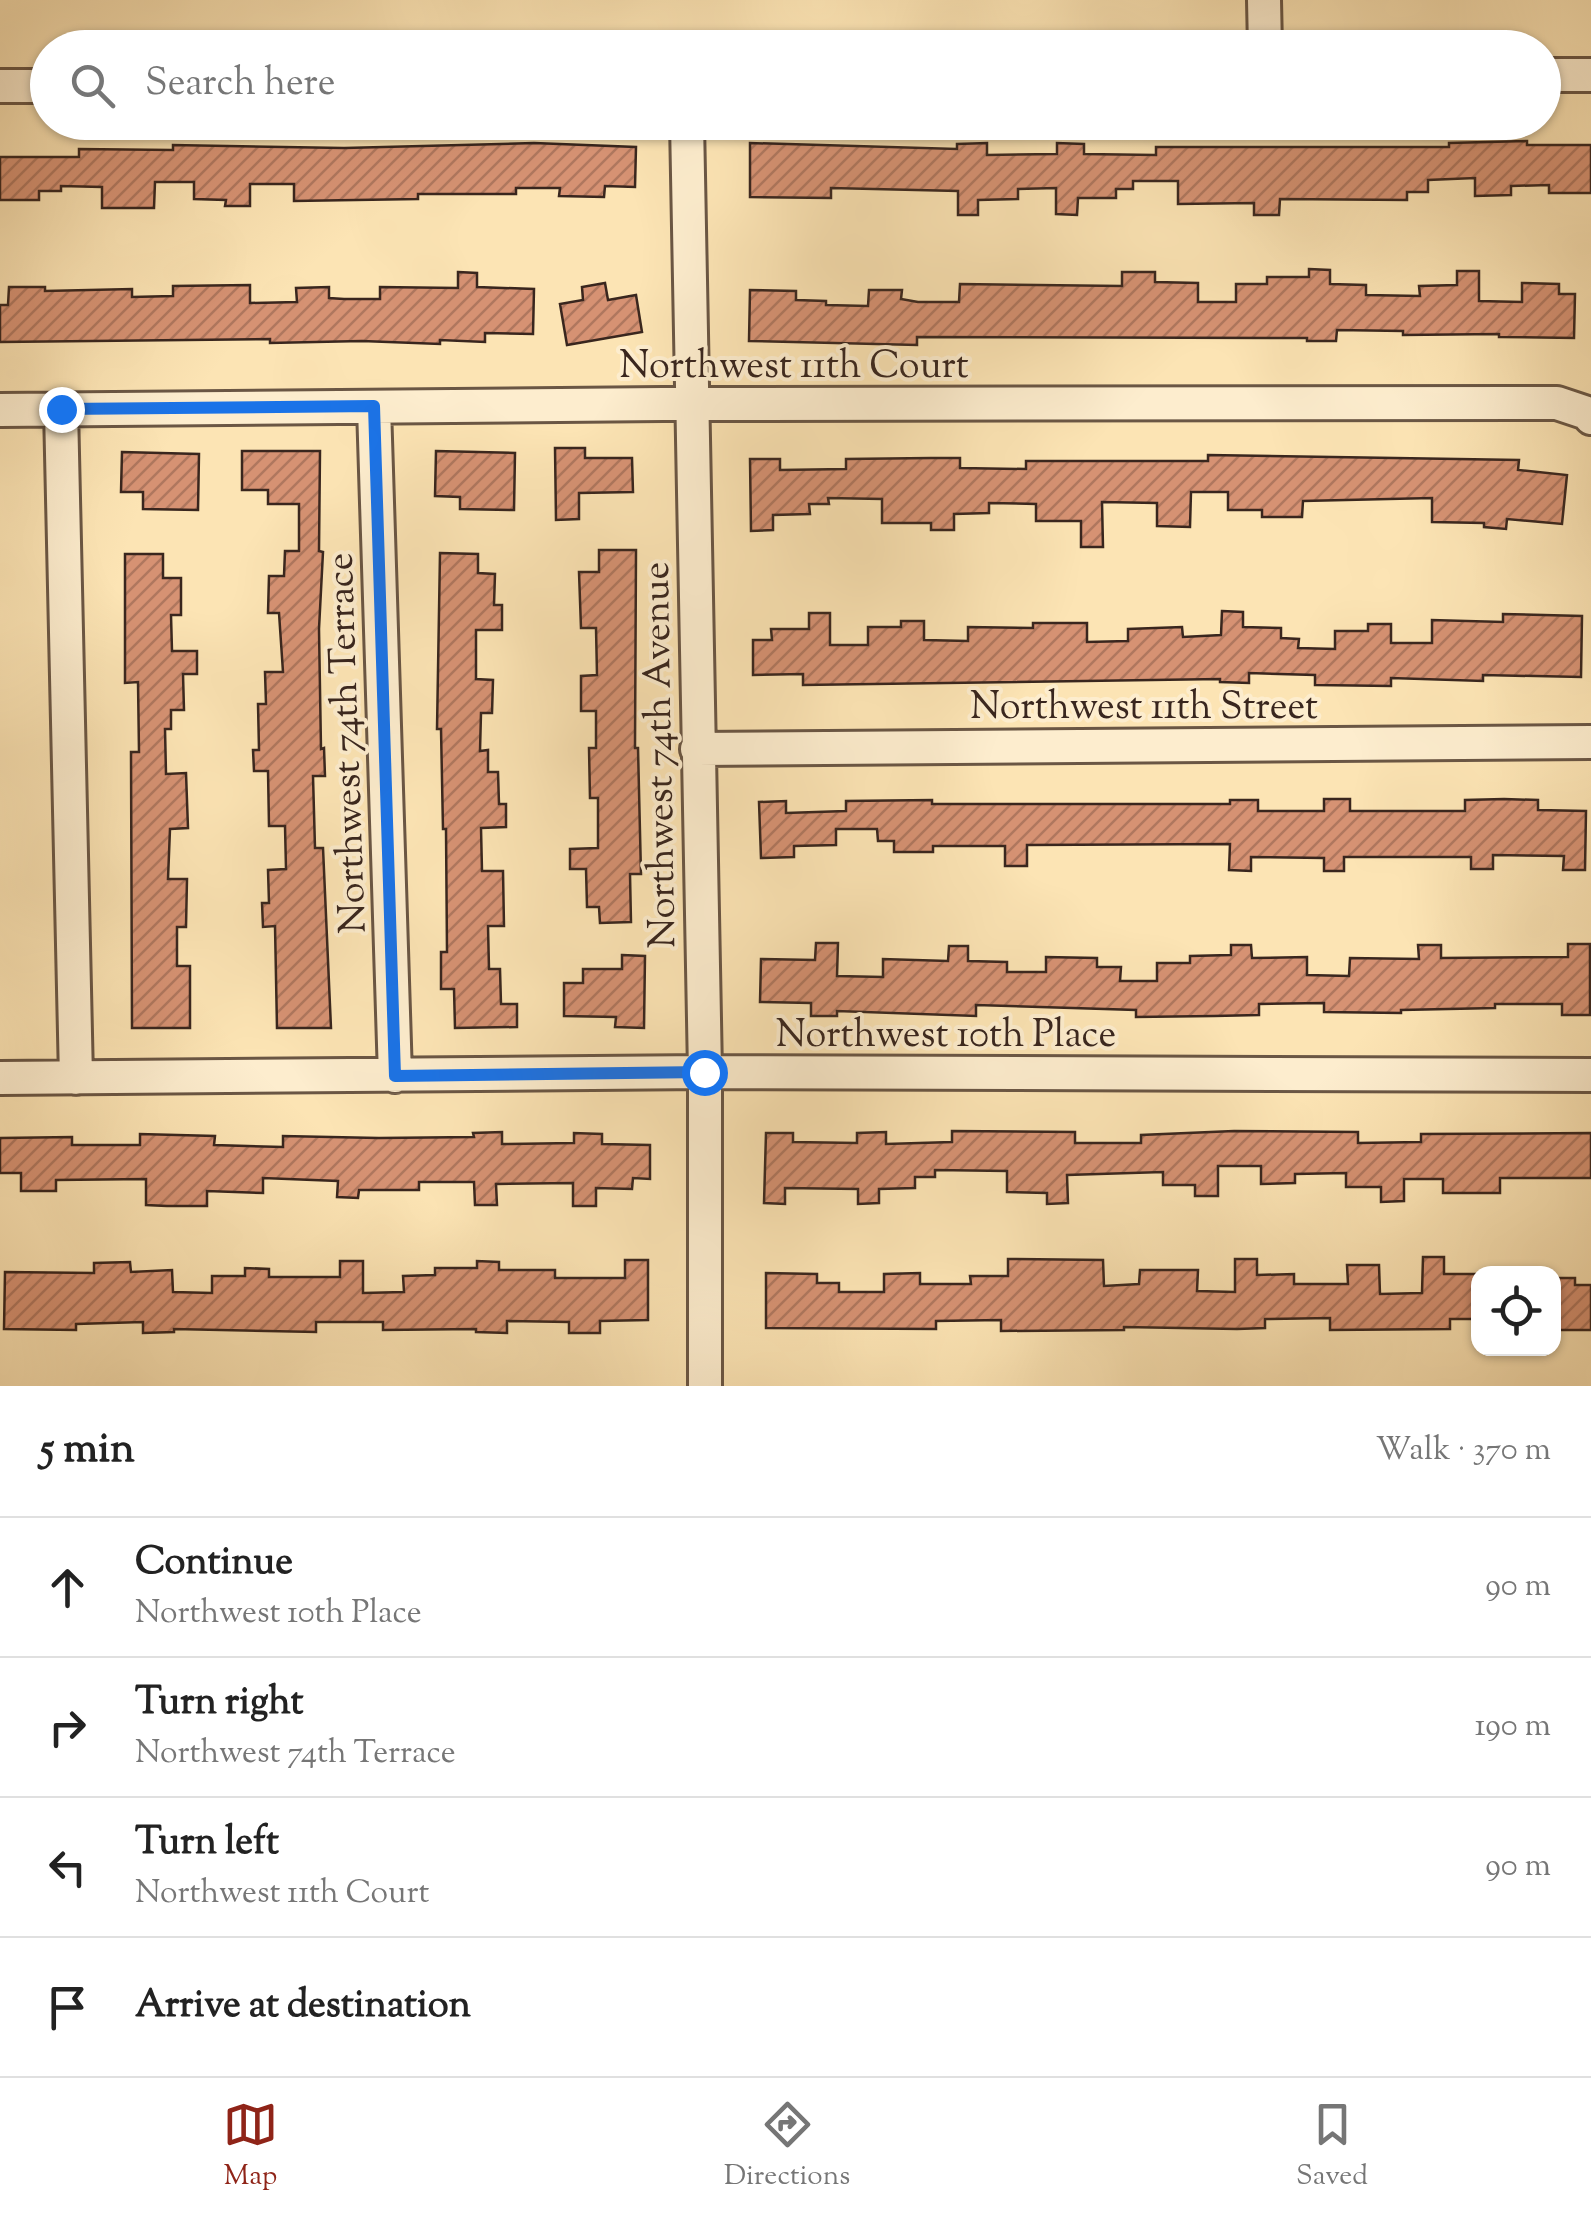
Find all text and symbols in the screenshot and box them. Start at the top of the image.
search box [30,30,1561,140]
icon: search [65,58,120,113]
text: Search here [145,58,336,112]
street label: Northwest 11th Court [619,341,969,395]
route end [39,387,85,433]
street label: Northwest 74th Terrace [315,552,383,934]
street label: Northwest 74th Avenue [632,561,692,949]
street label: Northwest 11th Street [970,682,1318,736]
street label: Northwest 10th Place [776,1010,1116,1064]
route start [682,1050,728,1096]
map controls [1471,1266,1561,1356]
button: locate [1471,1266,1561,1356]
text: 5 min [40,1421,135,1481]
text: Walk · 370 m [1376,1428,1551,1474]
text: Continue [135,1537,293,1591]
icon: ahead [40,1560,95,1615]
text: 90 m [1485,1564,1551,1610]
text: Northwest 10th Place [135,1591,422,1637]
text: Turn right [135,1677,303,1731]
icon: right [40,1700,95,1755]
text: 190 m [1475,1704,1551,1750]
text: Northwest 74th Terrace [135,1731,456,1777]
text: Turn left [135,1817,279,1871]
icon: left [40,1840,95,1895]
text: 90 m [1485,1844,1551,1890]
text: Northwest 11th Court [135,1871,429,1917]
icon: arrive [40,1980,95,2035]
text: Arrive at destination [135,1980,471,2034]
tab: Map [223,2097,278,2197]
tab: Directions [724,2097,850,2197]
tab: Saved [1296,2097,1368,2197]

